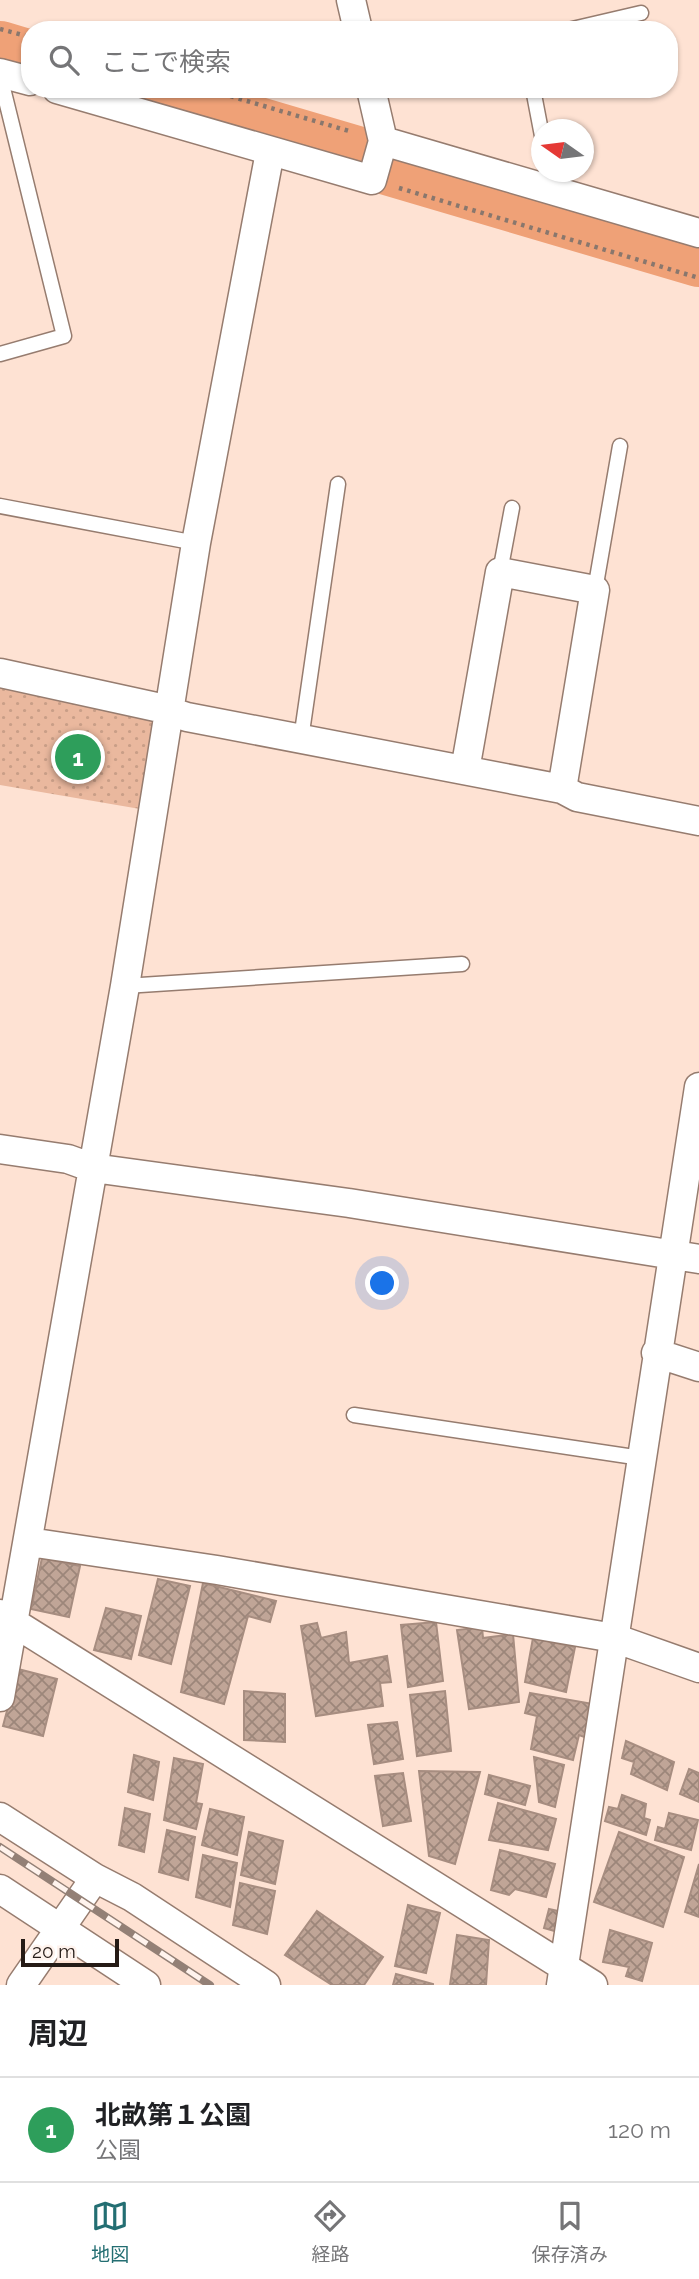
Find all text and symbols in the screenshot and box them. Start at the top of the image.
search box [21,21,678,98]
icon: search [45,41,83,79]
text: ここで検索 [101,47,231,77]
north arrow [531,119,594,182]
pin: 1 [55,731,101,783]
your location [365,1266,399,1300]
scale bar [21,1936,119,1968]
text: 20 m [32,1940,76,1962]
text: 周辺 [28,2016,88,2051]
text: 北畝第１公園 [95,2100,251,2130]
text: 1 [45,2116,57,2143]
text: 120 m [608,2116,671,2143]
text: 公園 [95,2136,141,2163]
tab: 地図 [91,2197,129,2266]
tab: 経路 [311,2197,350,2266]
tab: 保存済み [532,2197,608,2266]

